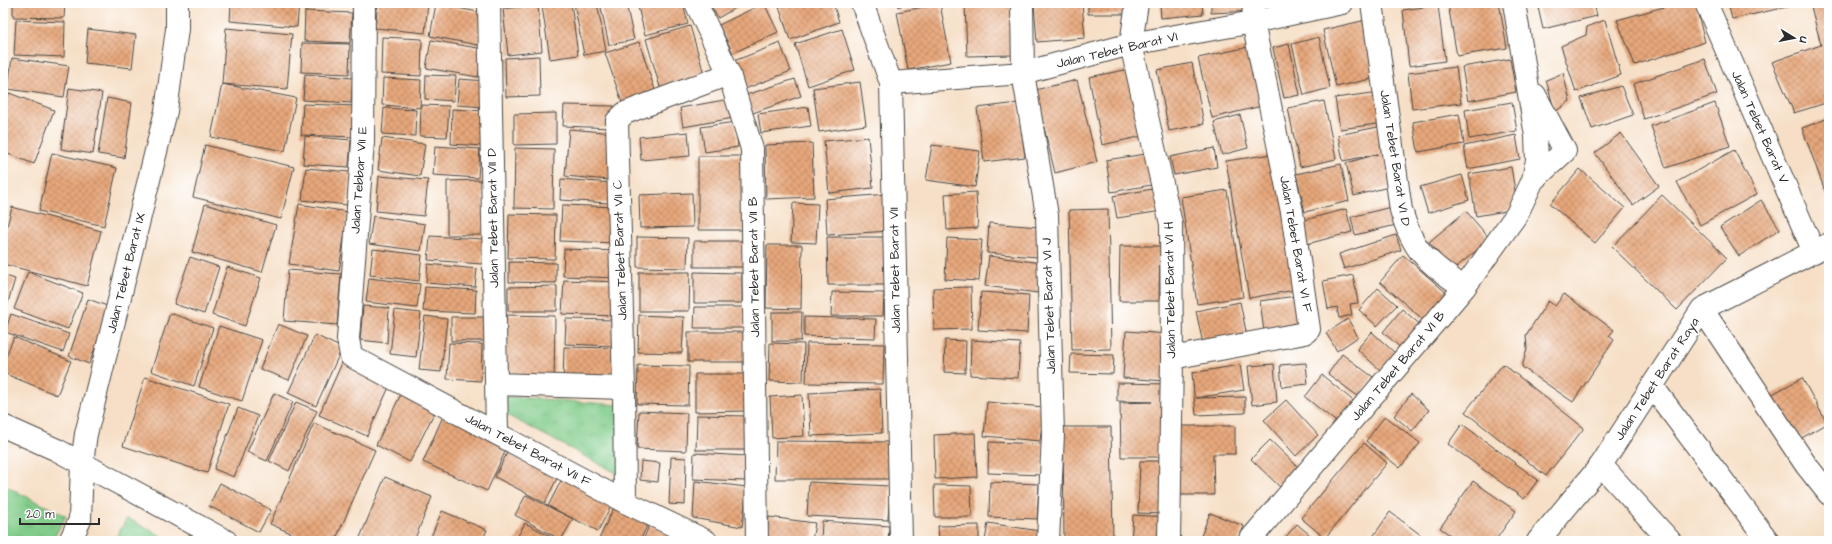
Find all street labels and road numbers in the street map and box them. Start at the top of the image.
street label: Jalan Tebet Barat VI [1055,27,1179,73]
street label: Jalan Tebet Barat V [1727,68,1793,186]
street label: Jalan Tebet Barat VI D [1375,89,1415,228]
street label: Jalan Tebbar VII E [346,125,372,234]
street label: Jalan Tebet Barat VII D [483,147,503,288]
street label: Jalan Tebet Barat VI F [1275,174,1317,314]
street label: Jalan Tebet Barat VII C [609,180,631,320]
street label: Jalan Tebet Barat VII B [744,197,764,337]
street label: Jalan Tebet Barat VII [885,207,905,333]
street label: Jalan Tebet Barat IX [102,211,150,335]
street label: Jalan Tebet Barat VI H [1160,221,1180,359]
street label: Jalan Tebet Barat VI J [1038,238,1060,374]
street label: Jalan Tebet Barat VI B [1347,307,1449,425]
street label: Jalan Tebet Barat Raya [1610,314,1705,445]
street label: Jalan Tebet Barat VII F [462,409,594,491]

